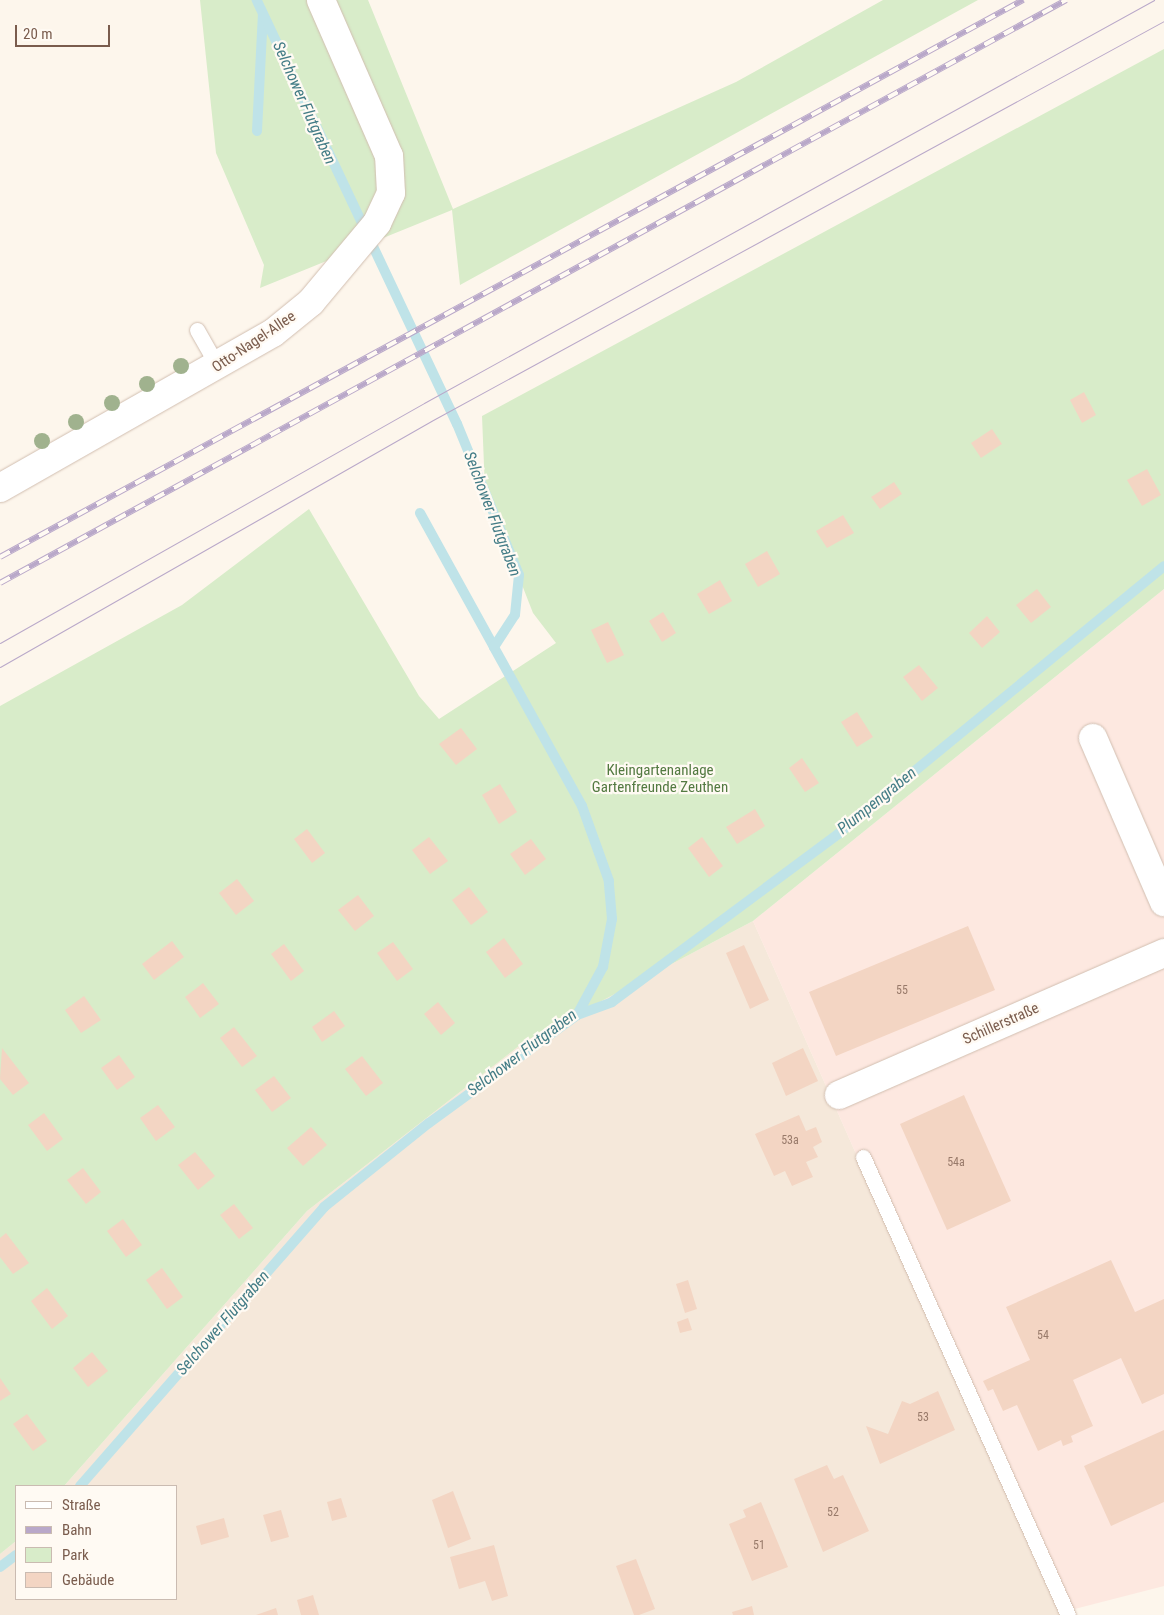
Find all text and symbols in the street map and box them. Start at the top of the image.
scale bar [18,15,112,47]
text: 20 m [23,25,53,43]
water label: Selchower Flutgraben [268,39,340,167]
street label: Otto-Nagel-Allee [209,308,299,376]
water label: Selchower Flutgraben [459,449,525,579]
park label: Kleingartenanlage Gartenfreunde Zeuthen [592,761,728,796]
water label: Plumpengraben [834,763,920,839]
house number: 55 [896,984,908,998]
street label: Schillerstraße [960,999,1042,1049]
water label: Selchower Flutgraben [463,1006,581,1100]
house number: 53a [781,1134,799,1148]
house number: 54a [947,1156,965,1170]
water label: Selchower Flutgraben [172,1267,274,1379]
house number: 54 [1037,1329,1049,1343]
house number: 53 [917,1411,929,1425]
legend [15,1485,178,1600]
text: Straße [62,1496,101,1514]
house number: 52 [827,1506,839,1520]
text: Bahn [62,1521,92,1539]
house number: 51 [753,1539,765,1553]
text: Park [62,1546,89,1564]
text: Gebäude [62,1571,114,1589]

